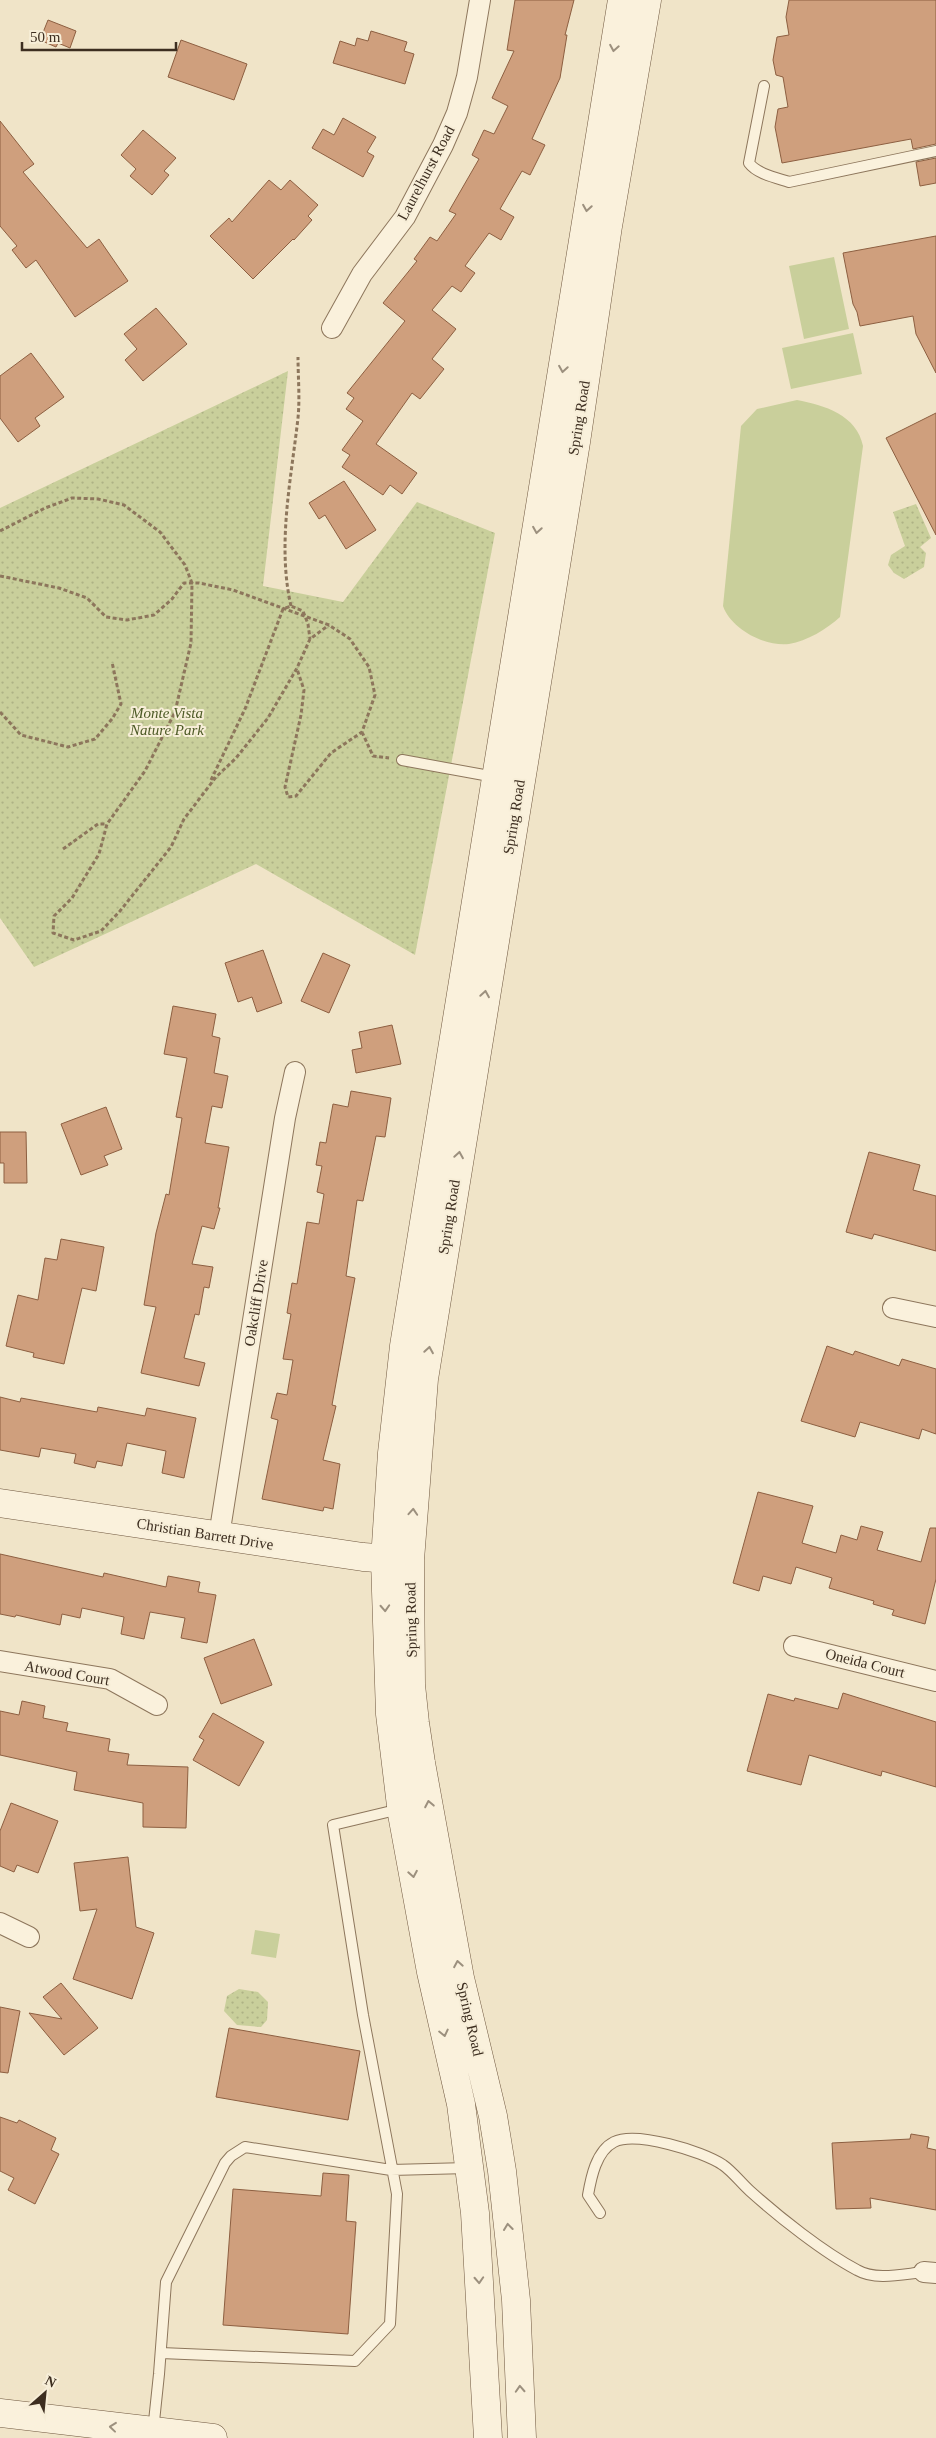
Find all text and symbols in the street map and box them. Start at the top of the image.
scale bar [22,20,176,52]
text: 50 m [30,29,61,45]
one-way arrow [609,44,619,52]
street label: Laurelhurst Road [394,123,458,223]
one-way arrow [583,204,593,213]
one-way arrow [558,365,569,373]
street label: Spring Road [565,379,593,456]
one-way arrow [533,525,543,534]
park label: Monte Vista Nature Park [129,705,204,738]
street label: Spring Road [500,778,528,855]
one-way arrow [480,990,490,999]
one-way arrow [454,1150,464,1159]
street label: Spring Road [435,1178,463,1255]
street label: Oakcliff Drive [241,1258,271,1348]
one-way arrow [423,1345,433,1354]
one-way arrow [408,1507,419,1515]
street label: Christian Barrett Drive [135,1515,275,1553]
street label: Spring Road [402,1582,420,1658]
one-way arrow [380,1605,391,1613]
street label: Oneida Court [824,1645,907,1681]
street label: Atwood Court [23,1658,112,1689]
one-way arrow [424,1800,435,1809]
one-way arrow [407,1870,417,1878]
one-way arrow [453,1960,463,1968]
street label: Spring Road [454,1980,486,2058]
one-way arrow [438,2029,449,2038]
one-way arrow [503,2222,514,2230]
one-way arrow [473,2277,484,2285]
north arrow [20,2368,70,2418]
text: N [43,2373,59,2391]
one-way arrow [514,2384,525,2392]
one-way arrow [108,2422,116,2433]

